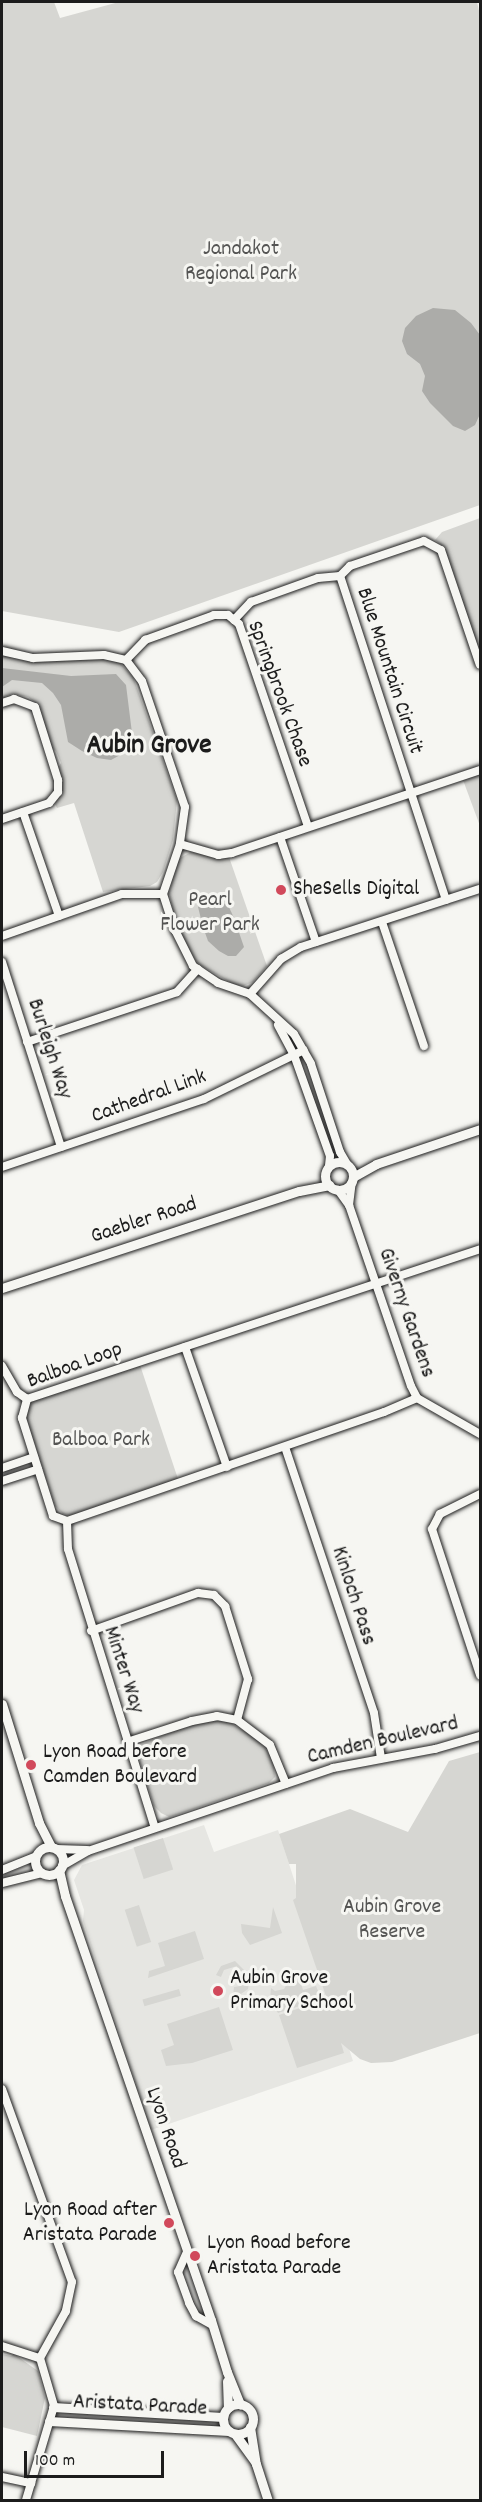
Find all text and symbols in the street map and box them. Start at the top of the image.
park label: Jandakot Regional Park [185,236,297,288]
street label: Blue Mountain Circuit [350,584,428,758]
street label: Springbrook Chase [240,617,318,771]
district label: Aubin Grove [87,730,211,764]
place label: SheSells Digital [293,877,419,903]
marker: SheSells Digital [274,883,288,897]
park label: Pearl Flower Park [160,887,260,938]
street label: Burleigh Way [20,996,78,1102]
street label: Cathedral Link [88,1064,210,1130]
street label: Gaebler Road [88,1191,200,1251]
street label: Giverny Gardens [371,1245,441,1381]
street label: Balboa Loop [24,1337,126,1395]
park label: Balboa Park [52,1428,150,1454]
street label: Kinloch Pass [325,1543,381,1649]
street label: Minter Way [97,1623,149,1717]
street label: Camden Boulevard [305,1711,461,1771]
place label: Lyon Road before Camden Boulevard [43,1739,197,1790]
marker: Lyon Road before Camden Boulevard [24,1758,38,1772]
park label: Aubin Grove Reserve [343,1894,441,1946]
place label: Aubin Grove Primary School [230,1965,353,2017]
marker: Aubin Grove Primary School [211,1984,225,1998]
street label: Lyon Road [139,2084,191,2172]
place label: Lyon Road after Aristata Parade [23,2197,157,2248]
marker: Lyon Road after Aristata Parade [162,2216,176,2230]
place label: Lyon Road before Aristata Parade [207,2230,351,2282]
marker: Lyon Road before Aristata Parade [188,2249,202,2263]
street label: Aristata Parade [72,2389,208,2423]
scale bar [27,2439,166,2477]
text: 100 m [35,2449,75,2474]

